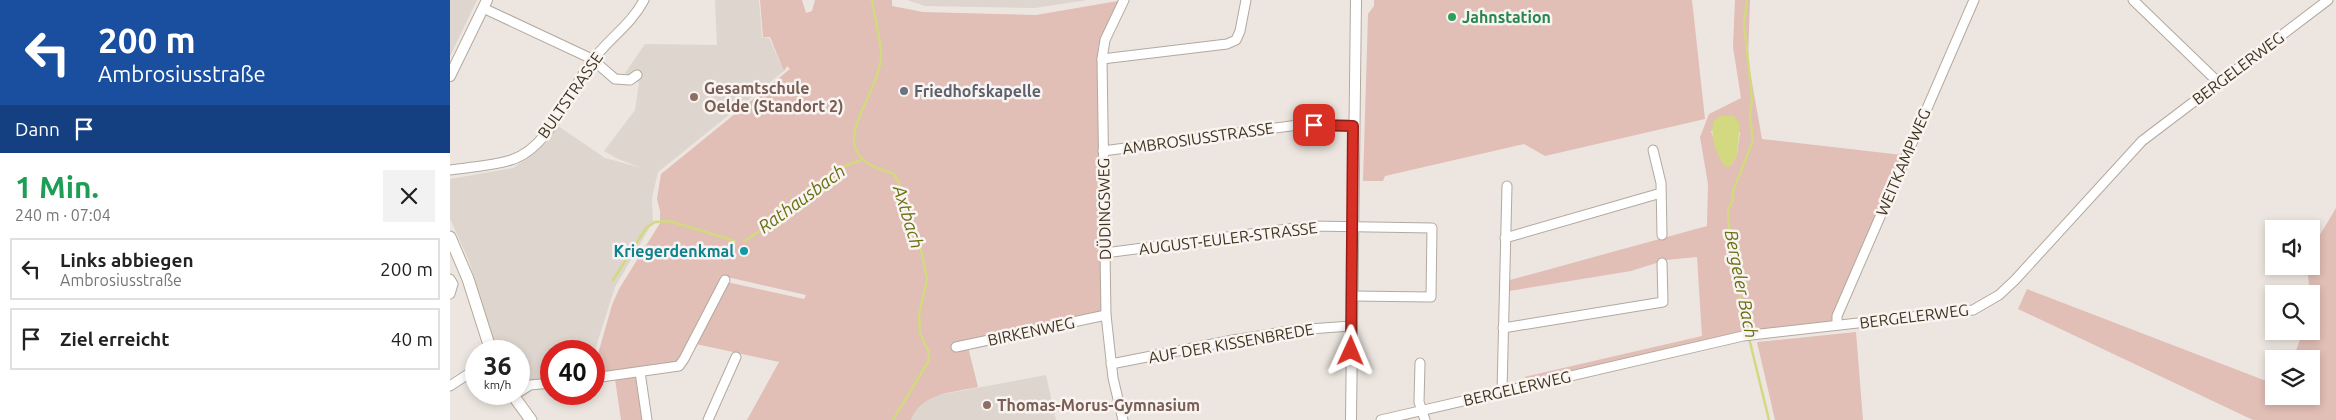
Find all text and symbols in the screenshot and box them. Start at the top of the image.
place label: Jahnstation [1462,8,1551,26]
marker: Jahnstation [1446,11,1458,23]
icon: left [15,20,80,85]
text: 200 m [98,20,196,60]
street label: BERGELERWEG [2189,28,2287,108]
street label: BULTSTRASSE [534,49,606,141]
text: Ambrosiusstraße [98,61,266,86]
place label: Gesamtschule Oelde (Standort 2) [704,79,844,116]
place label: Friedhofskapelle [914,82,1041,100]
marker: Friedhofskapelle [898,85,910,97]
marker: Gesamtschule Oelde (Standort 2) [688,91,700,103]
pin [1293,104,1335,146]
street label: WEITKAMPWEG [1872,106,1934,218]
icon: arrive [1300,111,1328,139]
icon: arrive [70,115,98,143]
text: Dann [15,118,60,140]
street label: AMBROSIUSSTRASSE [1121,118,1275,158]
street label: DÜDINGSWEG [1094,158,1114,260]
water label: Rathausbach [754,160,849,236]
text: 1 Min. [15,170,99,204]
button: close [383,170,435,222]
water label: Axtbach [890,182,928,251]
text: 240 m · 07:04 [15,206,111,224]
street label: AUGUST-EULER-STRASSE [1138,218,1318,258]
map controls [2265,220,2320,405]
button: sound [2265,220,2320,275]
water label: Bergeler Bach [1722,228,1762,340]
place label: Kriegerdenkmal [614,242,734,260]
marker: Kriegerdenkmal [738,245,750,257]
text: Links abbiegen [60,249,194,271]
icon: left [17,255,45,283]
text: 200 m [380,258,433,280]
text: Ambrosiusstraße [60,271,182,289]
button: search [2265,285,2320,340]
street label: BERGELERWEG [1858,300,1970,332]
street label: BIRKENWEG [986,313,1076,349]
street label: AUF DER KISSENBREDE [1147,320,1315,366]
position arrow [1324,324,1376,376]
icon: arrive [17,325,45,353]
text: Ziel erreicht [60,328,169,350]
text: 40 m [391,328,433,350]
speed limit sign: 40 [540,340,605,405]
button: layers [2265,350,2320,405]
text: 36 [483,352,512,380]
street label: BERGELERWEG [1461,367,1573,409]
text: km/h [484,378,511,391]
place label: Thomas-Morus-Gymnasium [997,396,1200,414]
marker: Thomas-Morus-Gymnasium [981,399,993,411]

